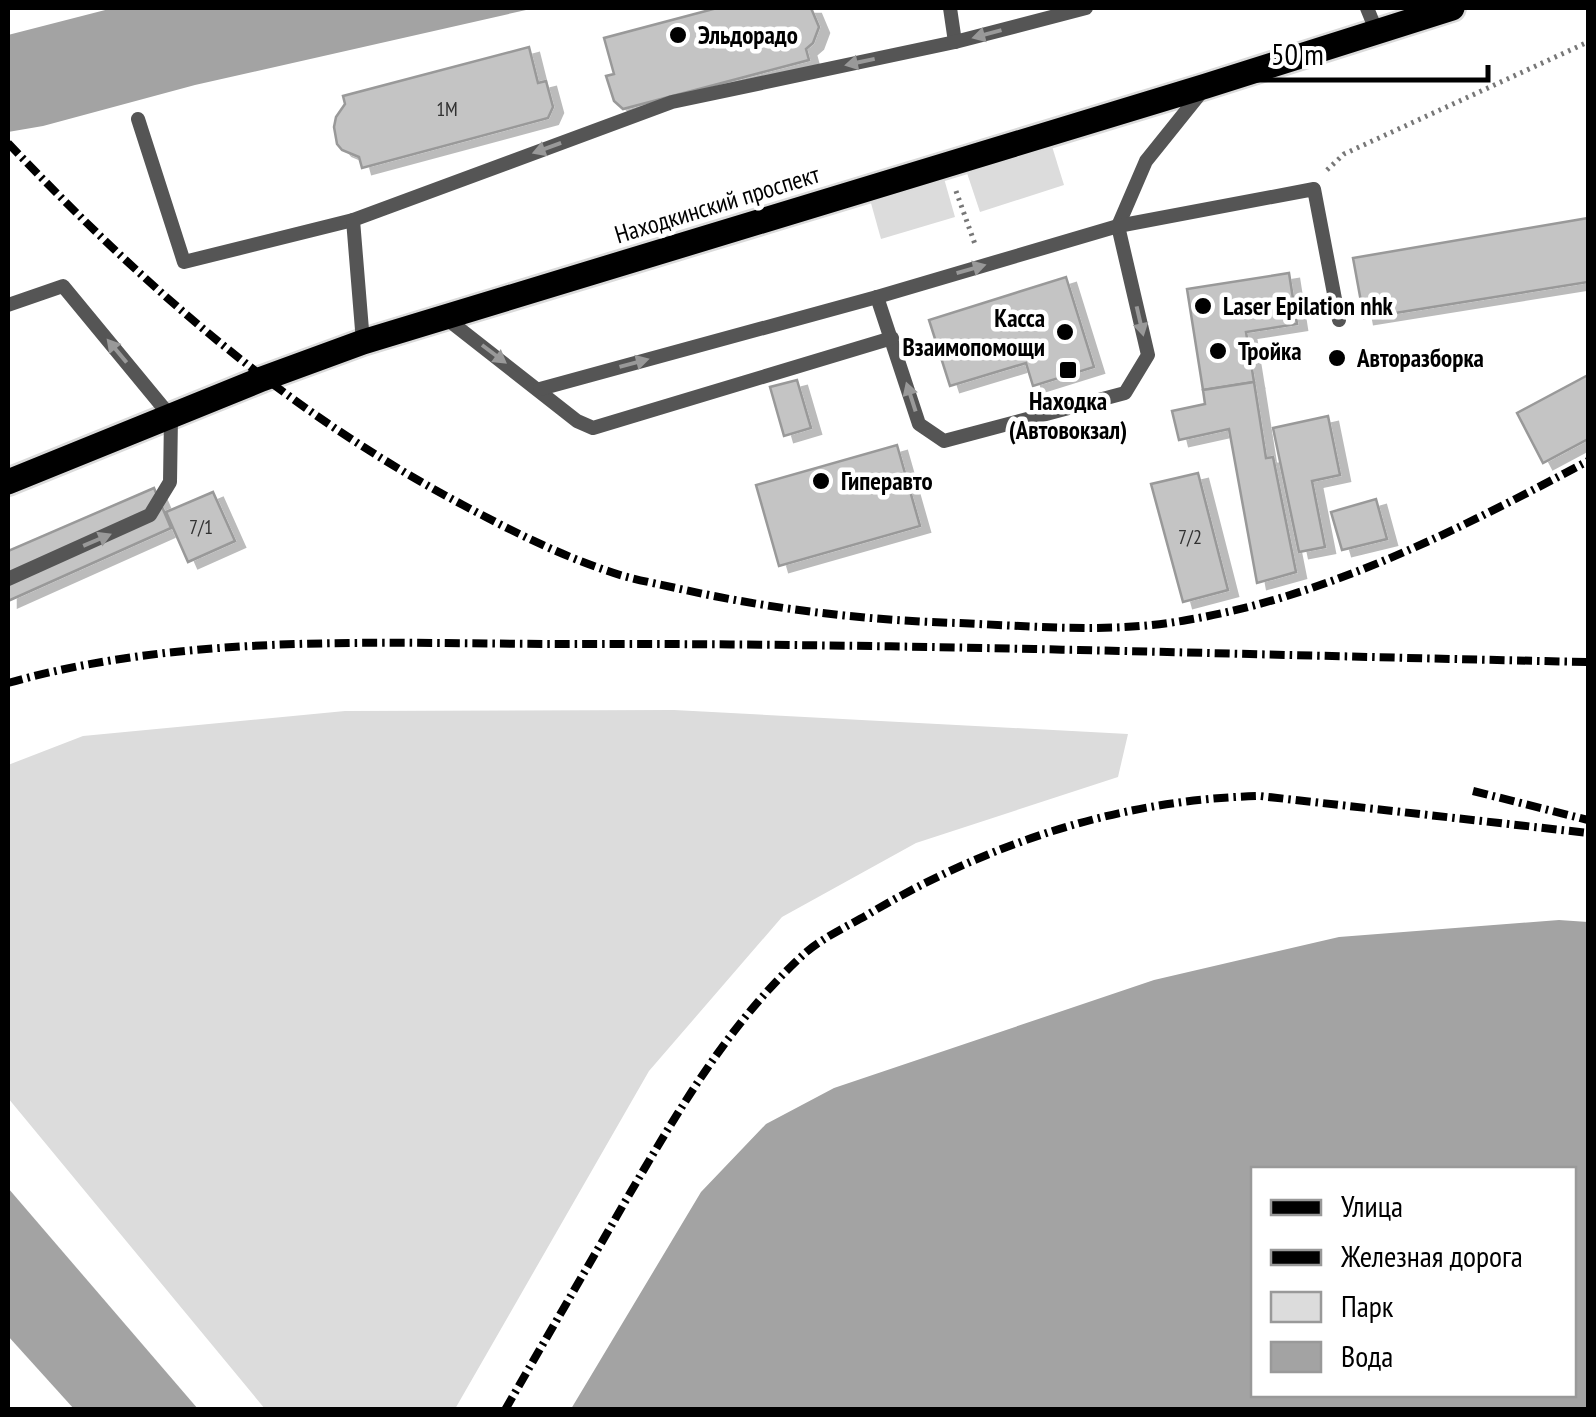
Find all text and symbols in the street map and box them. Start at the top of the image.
place label: Эльдорадо [698,19,798,51]
scale bar [1256,20,1488,82]
marker: Эльдорадо [667,24,689,46]
one-way arrow [971,26,1002,42]
text: 50 m [1271,34,1324,73]
one-way arrow [844,55,875,71]
house number: 1М [436,96,458,122]
one-way arrow [532,141,562,156]
street label: Находкинский проспект [611,158,823,250]
one-way arrow [956,261,987,276]
place label: Laser Epilation nhk [1223,290,1394,322]
marker: Laser Epilation nhk [1192,295,1214,317]
place label: Касса Взаимопомощи [903,302,1045,363]
one-way arrow [1133,306,1148,337]
marker: Касса Взаимопомощи [1054,321,1076,343]
place label: Тройка [1238,335,1301,367]
one-way arrow [107,339,128,364]
marker: Тройка [1207,340,1229,362]
place label: Авторазборка [1356,342,1484,374]
one-way arrow [481,343,507,363]
marker: Авторазборка [1326,347,1348,369]
one-way arrow [619,355,650,371]
marker: Находка (Автовокзал) [1057,359,1079,381]
one-way arrow [902,381,917,411]
place label: Находка (Автовокзал) [1009,385,1127,446]
place label: Гиперавто [841,465,933,497]
marker: Гиперавто [810,470,832,492]
house number: 7/1 [189,514,213,540]
house number: 7/2 [1178,524,1202,550]
one-way arrow [82,532,112,548]
legend [1251,1167,1576,1397]
text: Улица [1341,1186,1403,1225]
text: Железная дорога [1340,1236,1523,1275]
text: Парк [1341,1286,1394,1325]
text: Вода [1341,1336,1393,1375]

